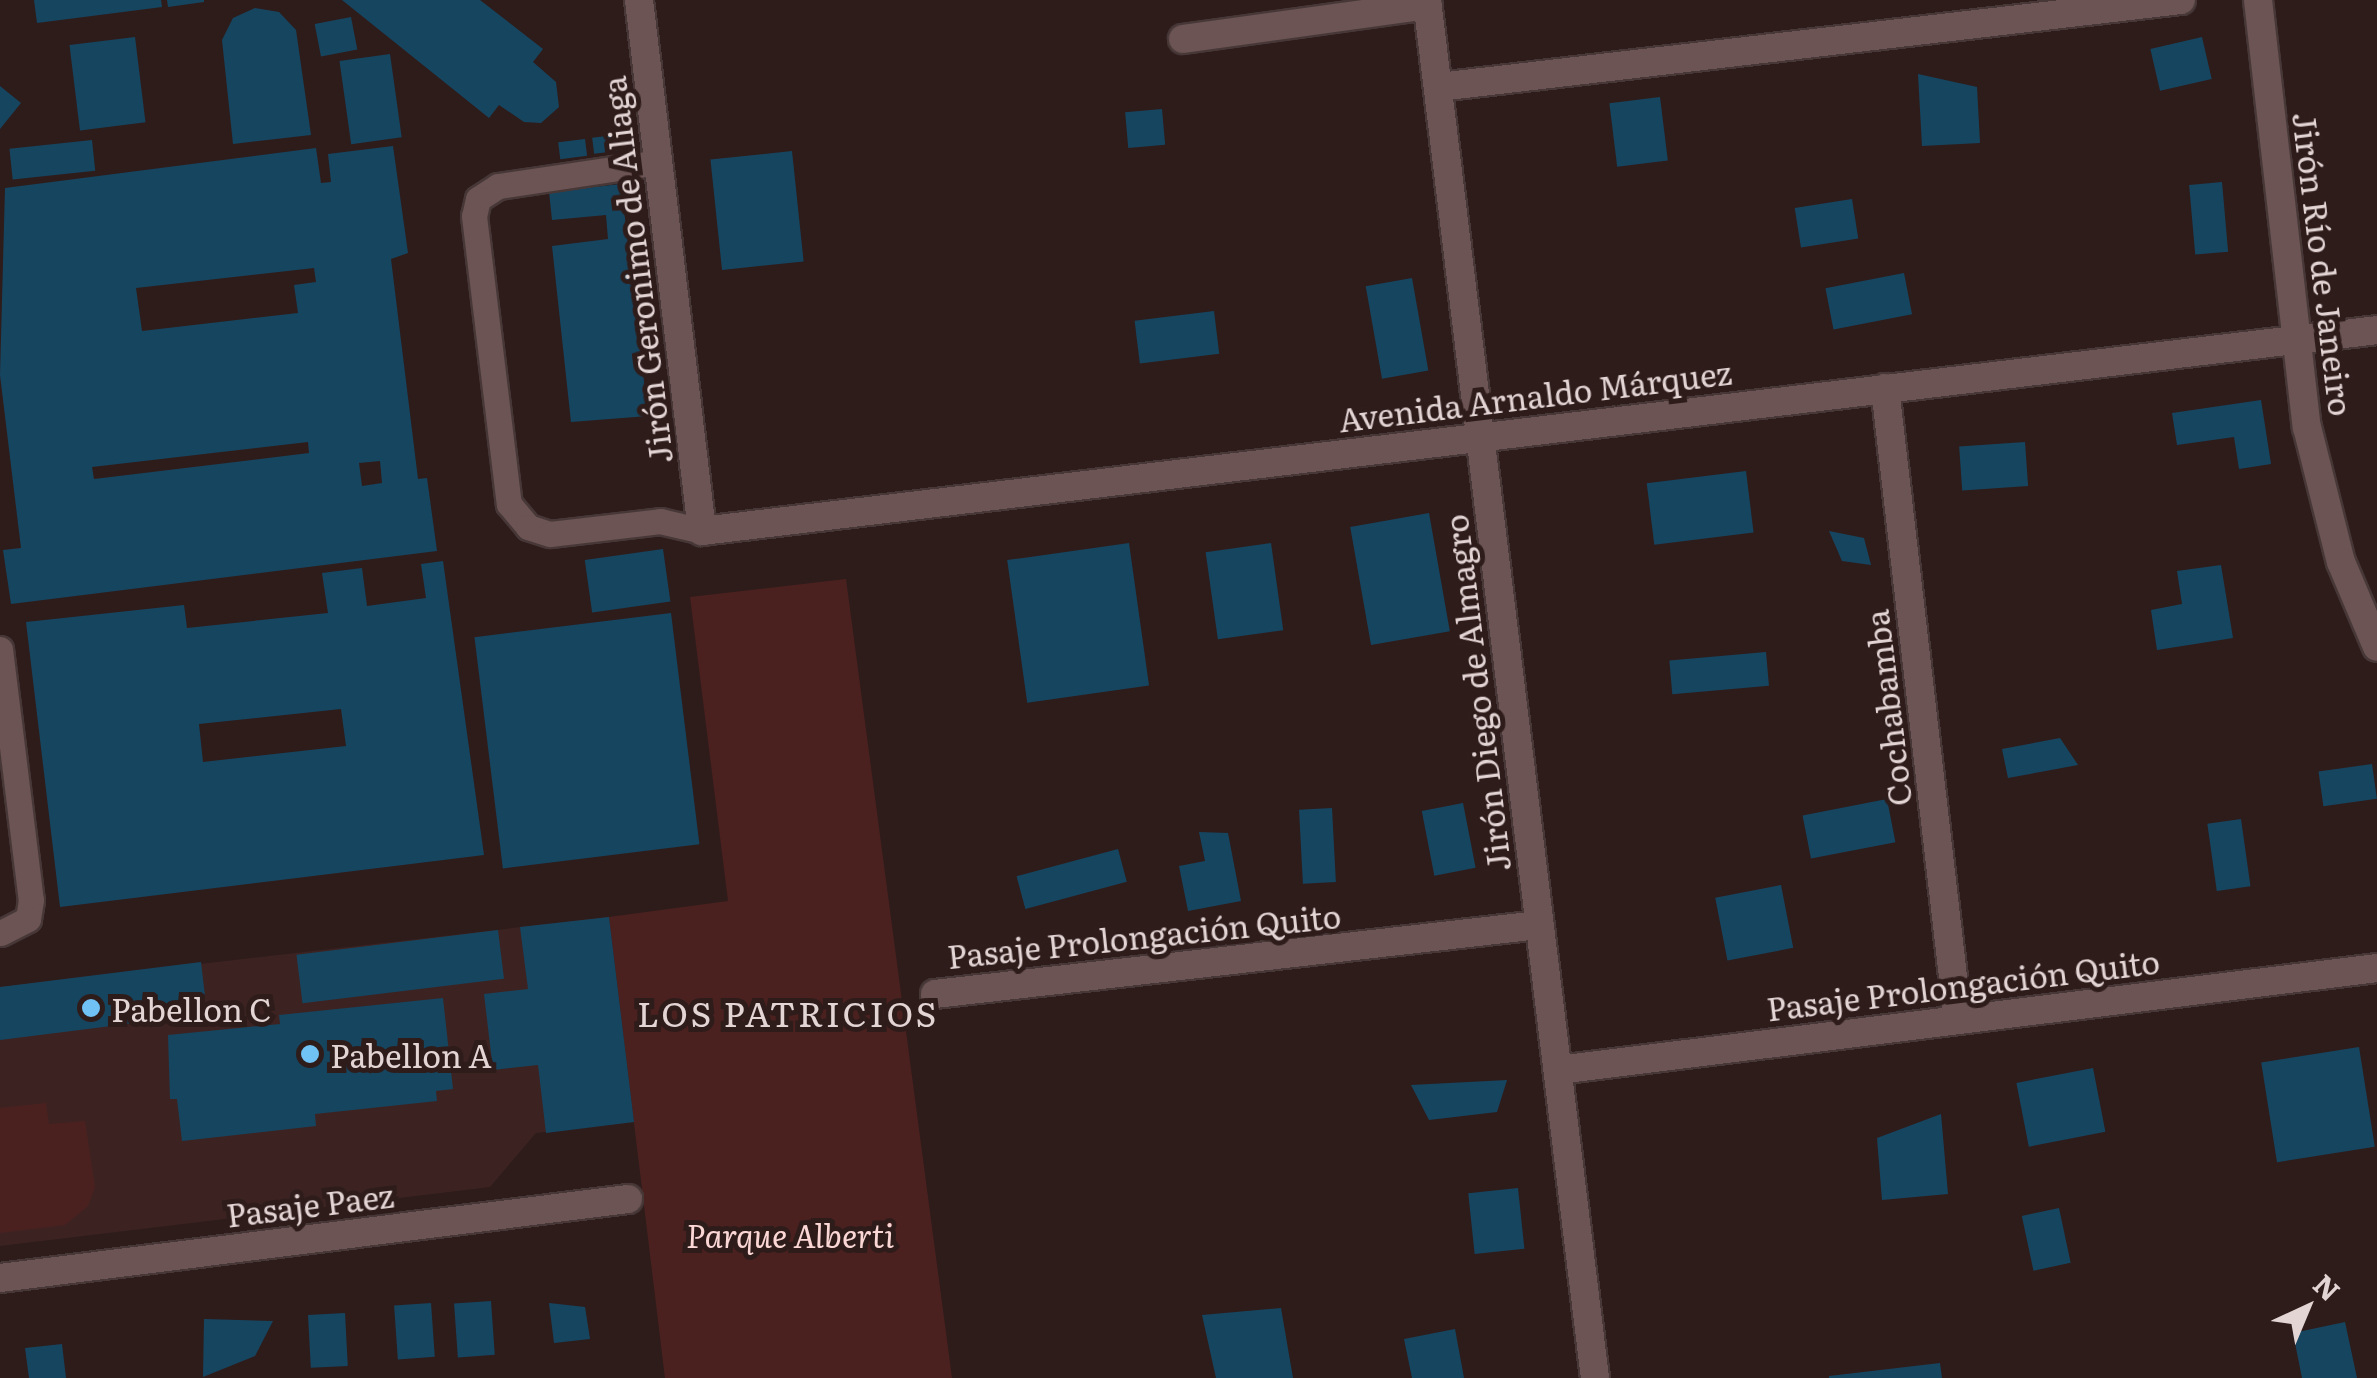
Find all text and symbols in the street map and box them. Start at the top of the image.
street label: Jirón Geronimo de Aliaga [593,74,679,466]
street label: Jirón Río de Janeiro [2286,110,2362,418]
street label: Avenida Arnaldo Márquez [1336,352,1734,438]
street label: Jirón Diego de Almagro [1435,512,1517,874]
street label: Cochabamba [1856,608,1918,808]
street label: Pasaje Prolongación Quito [945,895,1343,975]
street label: Pasaje Prolongación Quito [1764,941,2162,1027]
place label: Pabellon C [111,989,272,1027]
district label: LOS PATRICIOS [637,991,939,1033]
marker: Pabellon C [80,997,102,1019]
place label: Pabellon A [330,1035,492,1073]
marker: Pabellon A [299,1043,321,1065]
street label: Pasaje Paez [224,1175,396,1233]
park label: Parque Alberti [686,1215,894,1253]
north arrow [2257,1258,2357,1358]
text: N [2305,1263,2351,1310]

